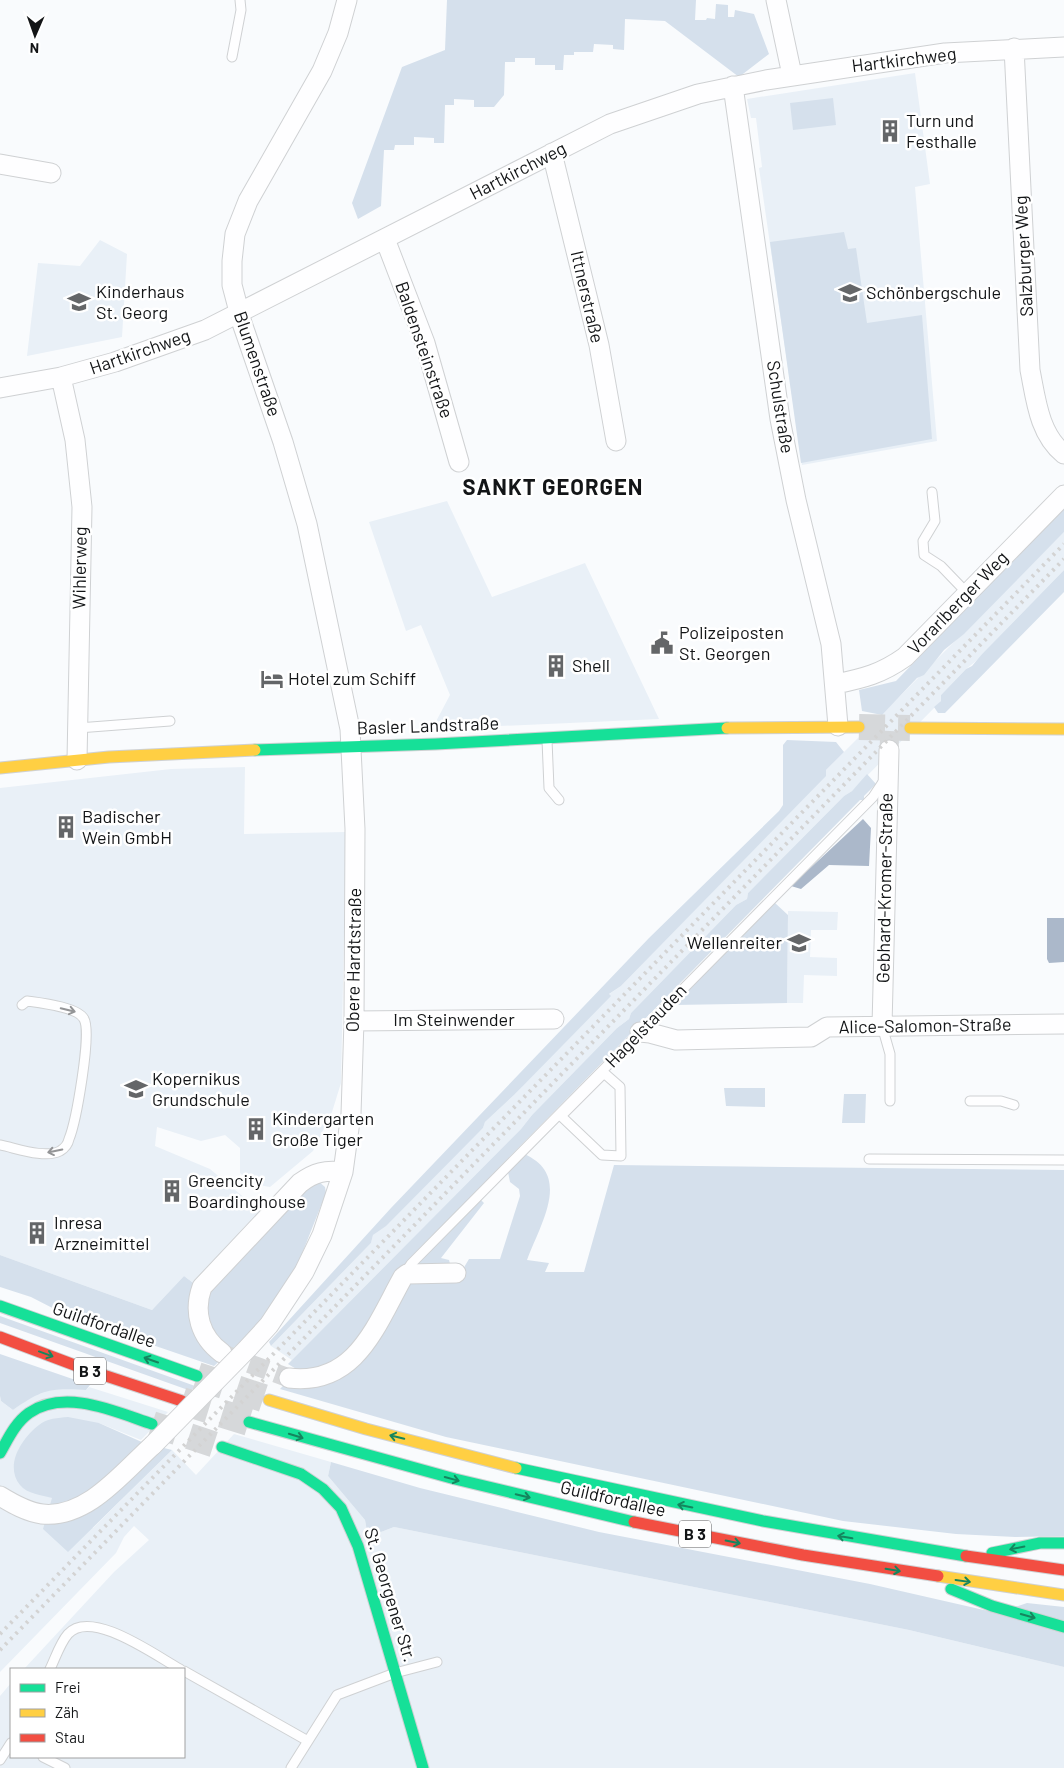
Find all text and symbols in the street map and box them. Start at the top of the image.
north arrow [10,10,60,60]
text: N [30,40,39,57]
street label: Hartkirchweg [850,42,957,76]
place label: Turn und Festhalle [906,109,977,152]
building icon: Turn und Festhalle [877,118,903,144]
street label: Hartkirchweg [466,136,569,204]
street label: Salzburger Weg [1009,195,1037,317]
street label: Ittnerstraße [567,249,609,345]
street label: Baldensteinstraße [391,278,459,421]
place label: Kinderhaus St. Georg [96,280,184,323]
school or university icon: Schönbergschule [837,280,863,306]
place label: Schönbergschule [866,281,1001,303]
school or university icon: Kinderhaus St. Georg [66,289,92,315]
street label: Blumenstraße [230,308,286,419]
street label: Hartkirchweg [86,324,193,379]
street label: Schulstraße [763,359,799,455]
district label: SANKT GEORGEN [463,473,643,499]
street label: Wihlerweg [67,526,91,610]
street label: Vorarlberger Weg [902,546,1012,659]
place label: Polizeiposten St. Georgen [679,621,784,664]
public building icon: Polizeiposten St. Georgen [649,630,675,656]
building icon: Shell [543,653,569,679]
place label: Shell [572,654,610,676]
hotel icon: Hotel zum Schiff [259,666,285,692]
place label: Hotel zum Schiff [288,667,416,689]
street label: Basler Landstraße [356,712,499,738]
street label: Gebhard-Kromer-Straße [871,793,897,983]
place label: Badischer Wein GmbH [82,805,172,848]
building icon: Badischer Wein GmbH [53,814,79,840]
street label: Obere Hardtstraße [341,888,365,1032]
school or university icon: Wellenreiter [786,930,812,956]
place label: Wellenreiter [687,931,782,953]
street label: Hagelstauden [600,979,691,1072]
one-way arrow [60,1006,76,1015]
street label: Im Steinwender [393,1008,515,1030]
street label: Alice-Salomon-Straße [838,1012,1012,1038]
place label: Kopernikus Grundschule [152,1067,250,1110]
school or university icon: Kopernikus Grundschule [123,1076,149,1102]
place label: Kindergarten Große Tiger [272,1107,374,1150]
building icon: Kindergarten Große Tiger [243,1116,269,1142]
one-way arrow [47,1147,63,1156]
place label: Greencity Boardinghouse [188,1169,306,1212]
building icon: Greencity Boardinghouse [159,1178,185,1204]
place label: Inresa Arzneimittel [54,1211,149,1254]
building icon: Inresa Arzneimittel [24,1220,50,1246]
street label: Guildfordallee [50,1296,159,1352]
one-way arrow [37,1350,53,1359]
one-way arrow [144,1355,159,1364]
road number: B 3 [74,1358,106,1384]
one-way arrow [287,1431,303,1441]
one-way arrow [389,1432,405,1441]
one-way arrow [444,1475,460,1484]
street label: Guildfordallee [558,1475,668,1521]
one-way arrow [515,1492,531,1501]
one-way arrow [678,1501,694,1511]
road number: B 3 [679,1520,711,1548]
street label: St. Georgener Str. [360,1525,422,1664]
one-way arrow [837,1531,853,1541]
one-way arrow [725,1538,741,1547]
one-way arrow [1010,1544,1026,1553]
one-way arrow [885,1566,901,1576]
one-way arrow [955,1576,971,1586]
one-way arrow [1020,1612,1036,1622]
legend [10,1668,185,1758]
text: Frei [55,1678,81,1696]
text: Zäh [55,1703,79,1721]
text: Stau [55,1728,85,1746]

